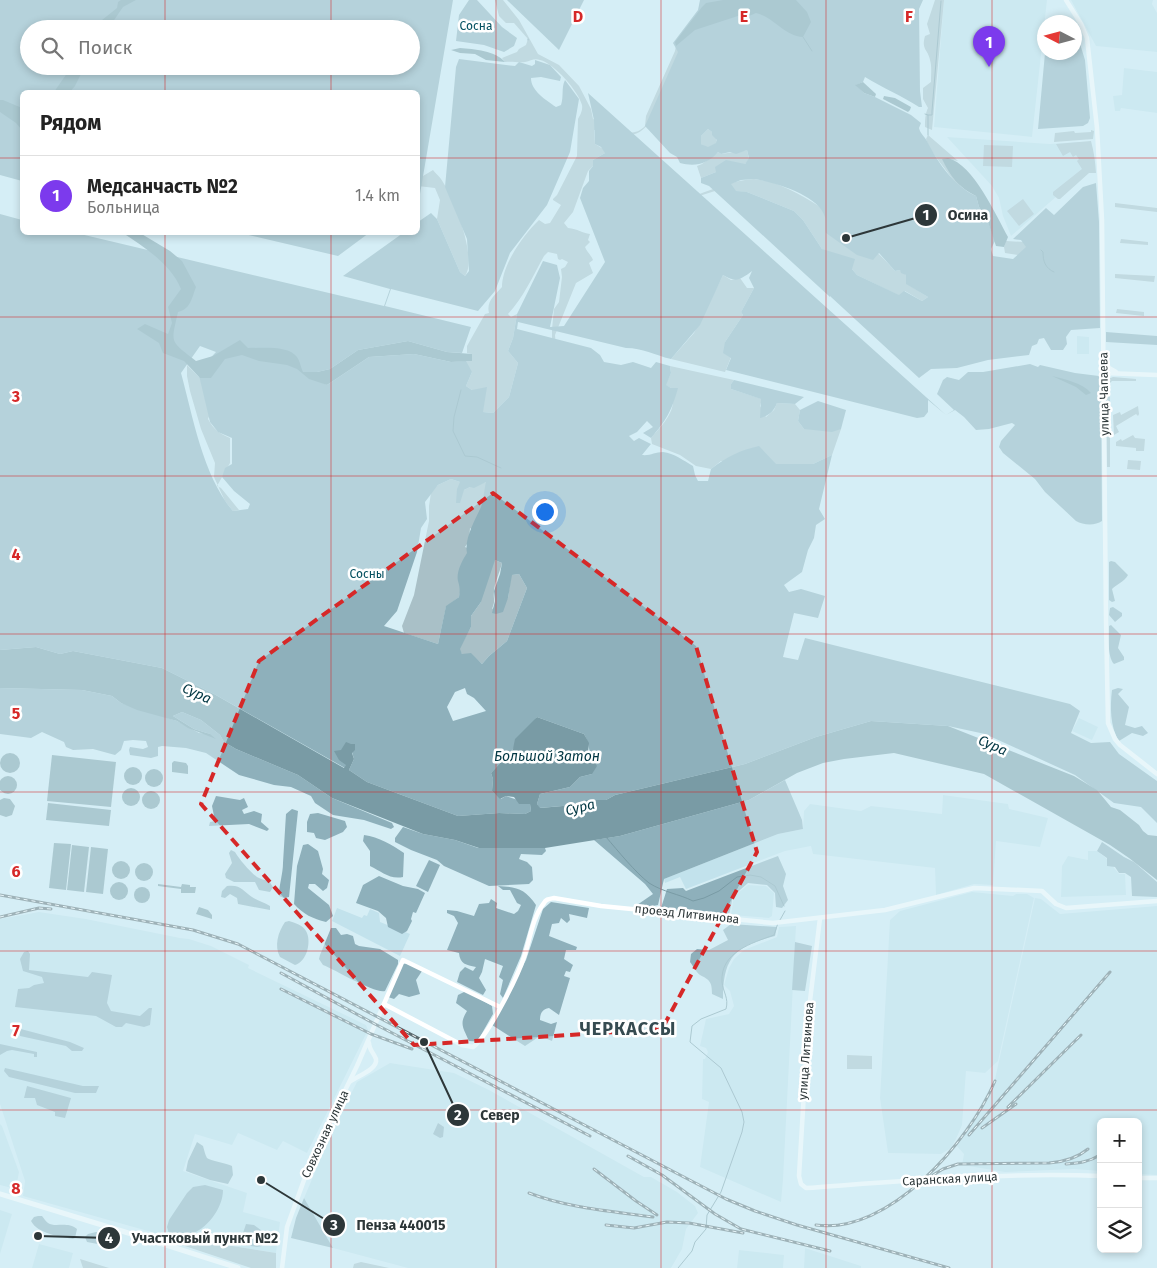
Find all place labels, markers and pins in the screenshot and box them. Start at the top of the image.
pin: 1 [973,26,1005,67]
callout: Осина [913,201,999,230]
callout: Север [445,1101,530,1130]
callout: Пенза 440015 [321,1210,455,1239]
callout: Участковый пункт №2 [97,1224,288,1253]

